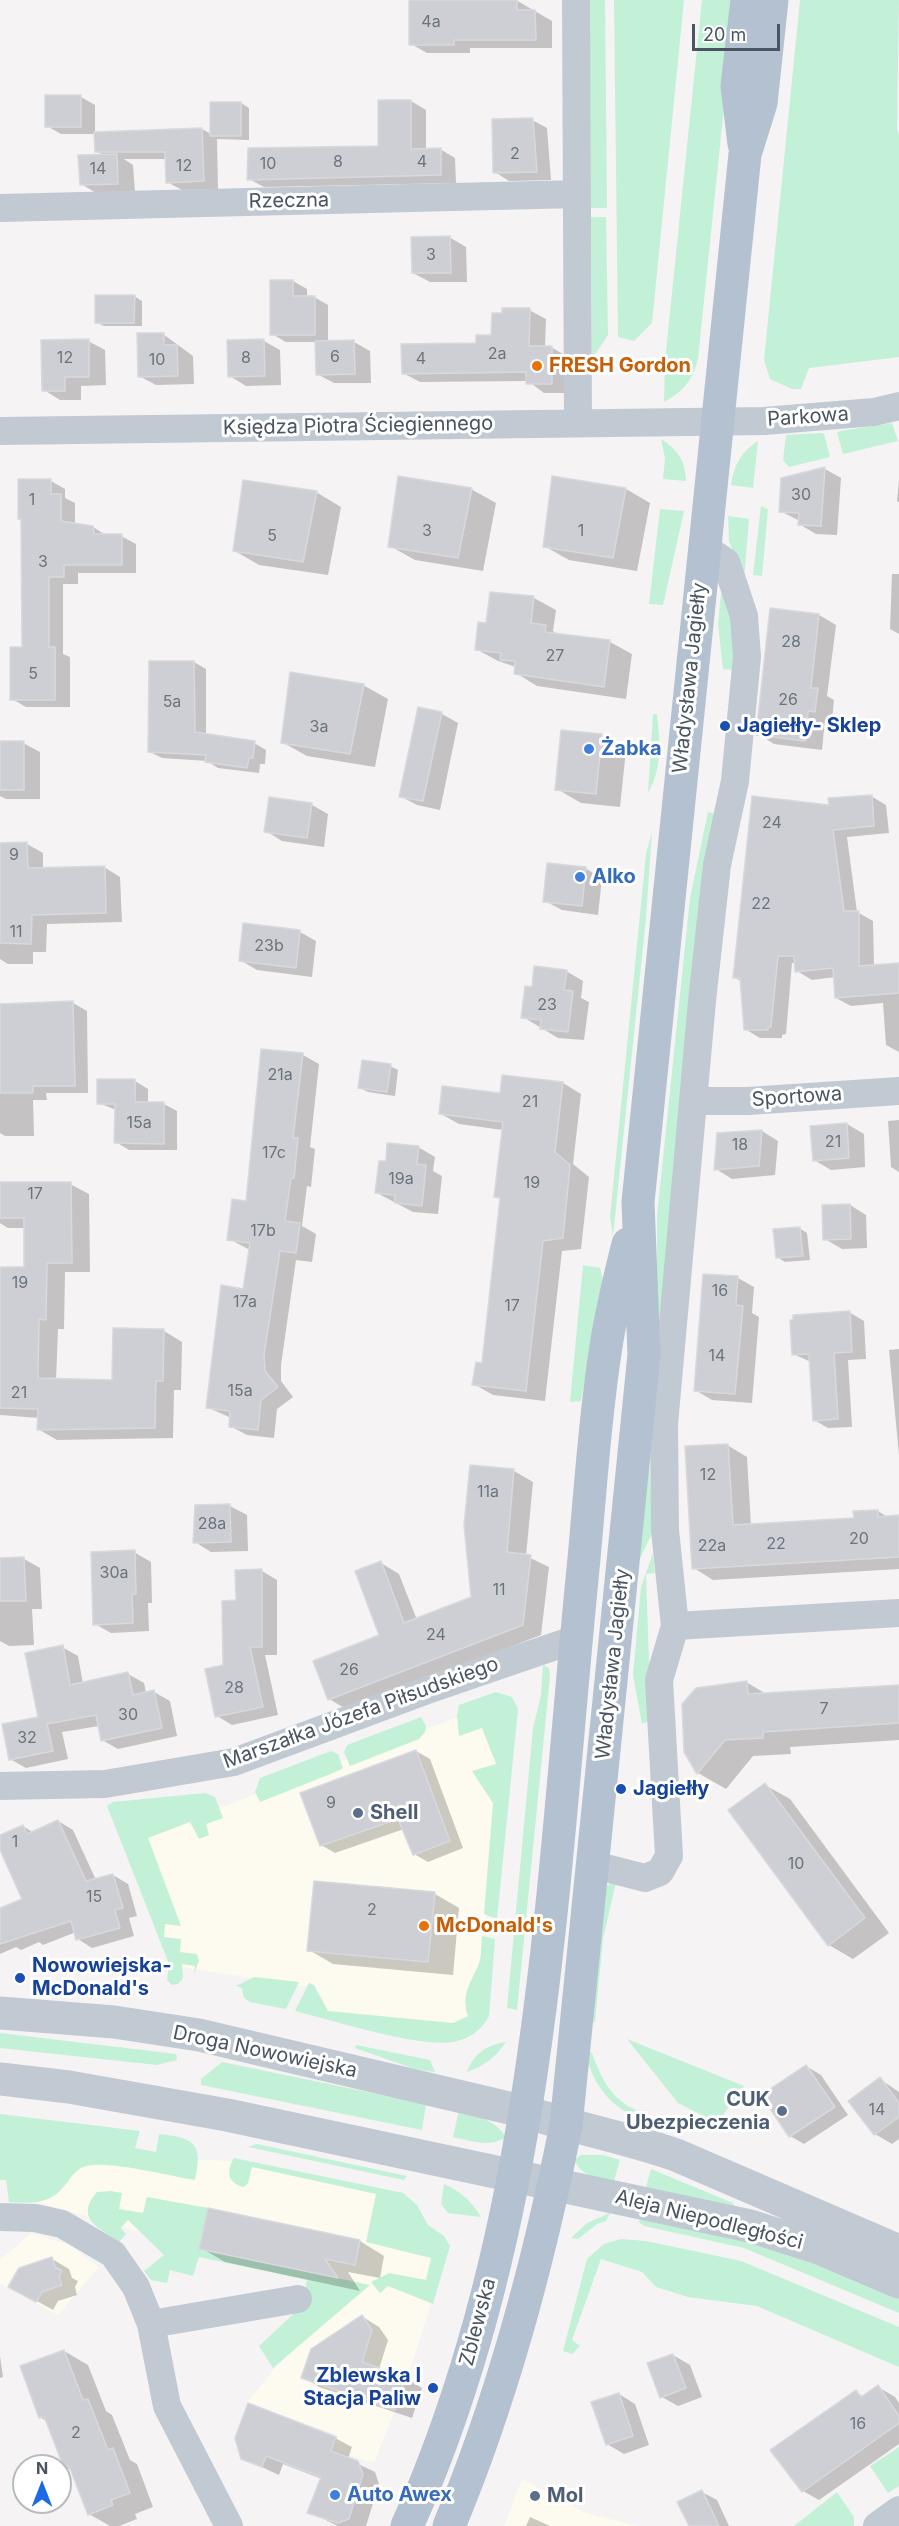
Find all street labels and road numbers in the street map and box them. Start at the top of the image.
street label: Rzeczna [249,188,329,214]
street label: Parkowa [766,402,850,432]
street label: Księdza Piotra Ściegiennego [223,412,493,440]
street label: Władysława Jagiełły [668,581,712,775]
street label: Sportowa [751,1082,843,1112]
street label: Władysława Jagiełły [591,1567,635,1761]
street label: Marszałka Józefa Piłsudskiego [220,1652,502,1774]
street label: Droga Nowowiejska [171,2021,359,2083]
street label: Aleja Niepodległości [613,2185,805,2255]
street label: Zblewska [455,2275,501,2369]

